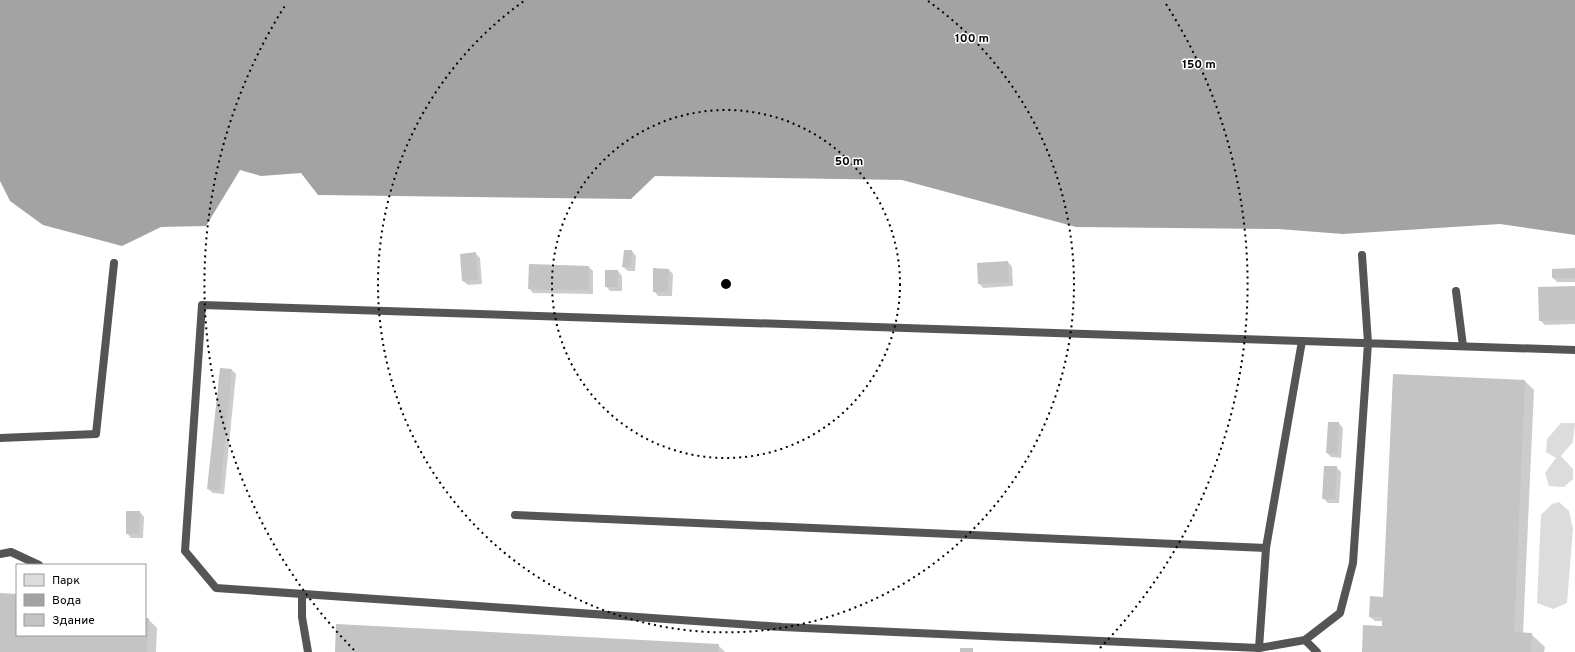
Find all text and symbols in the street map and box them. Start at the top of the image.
text: 100 m [955,31,989,47]
text: 150 m [1182,57,1216,73]
text: 50 m [835,154,863,170]
centre of rings [719,277,733,291]
legend [16,564,146,636]
text: Парк [52,573,80,589]
text: Вода [52,593,81,609]
text: Здание [52,613,95,629]

